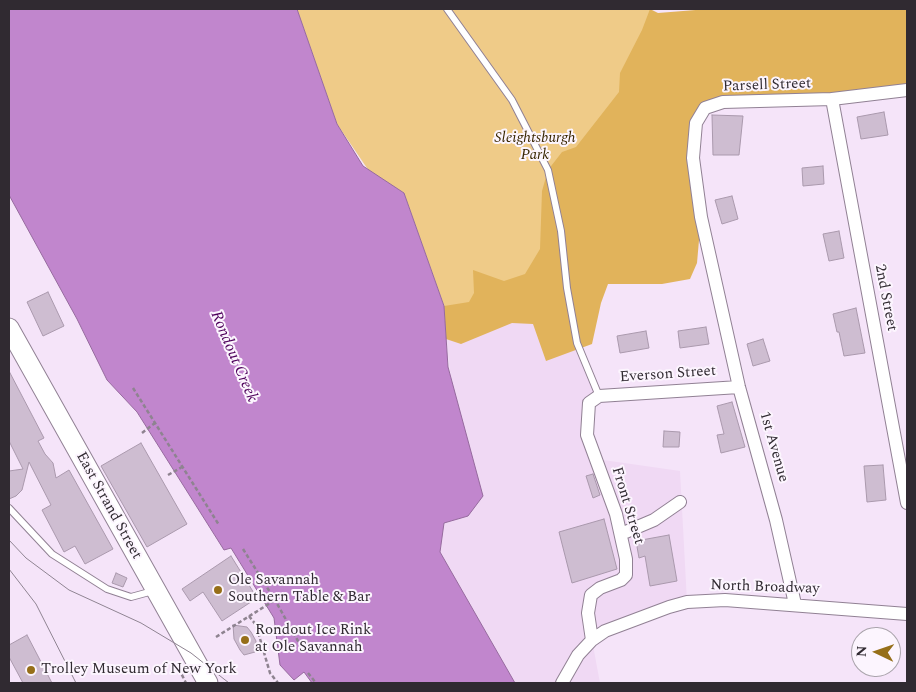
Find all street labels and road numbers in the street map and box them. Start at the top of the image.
street label: Parsell Street [723,75,811,97]
street label: 2nd Street [870,263,900,333]
street label: Everson Street [619,363,717,387]
street label: 1st Avenue [754,410,792,484]
street label: East Strand Street [71,449,145,563]
street label: Front Street [607,465,647,547]
street label: North Broadway [710,577,820,599]

